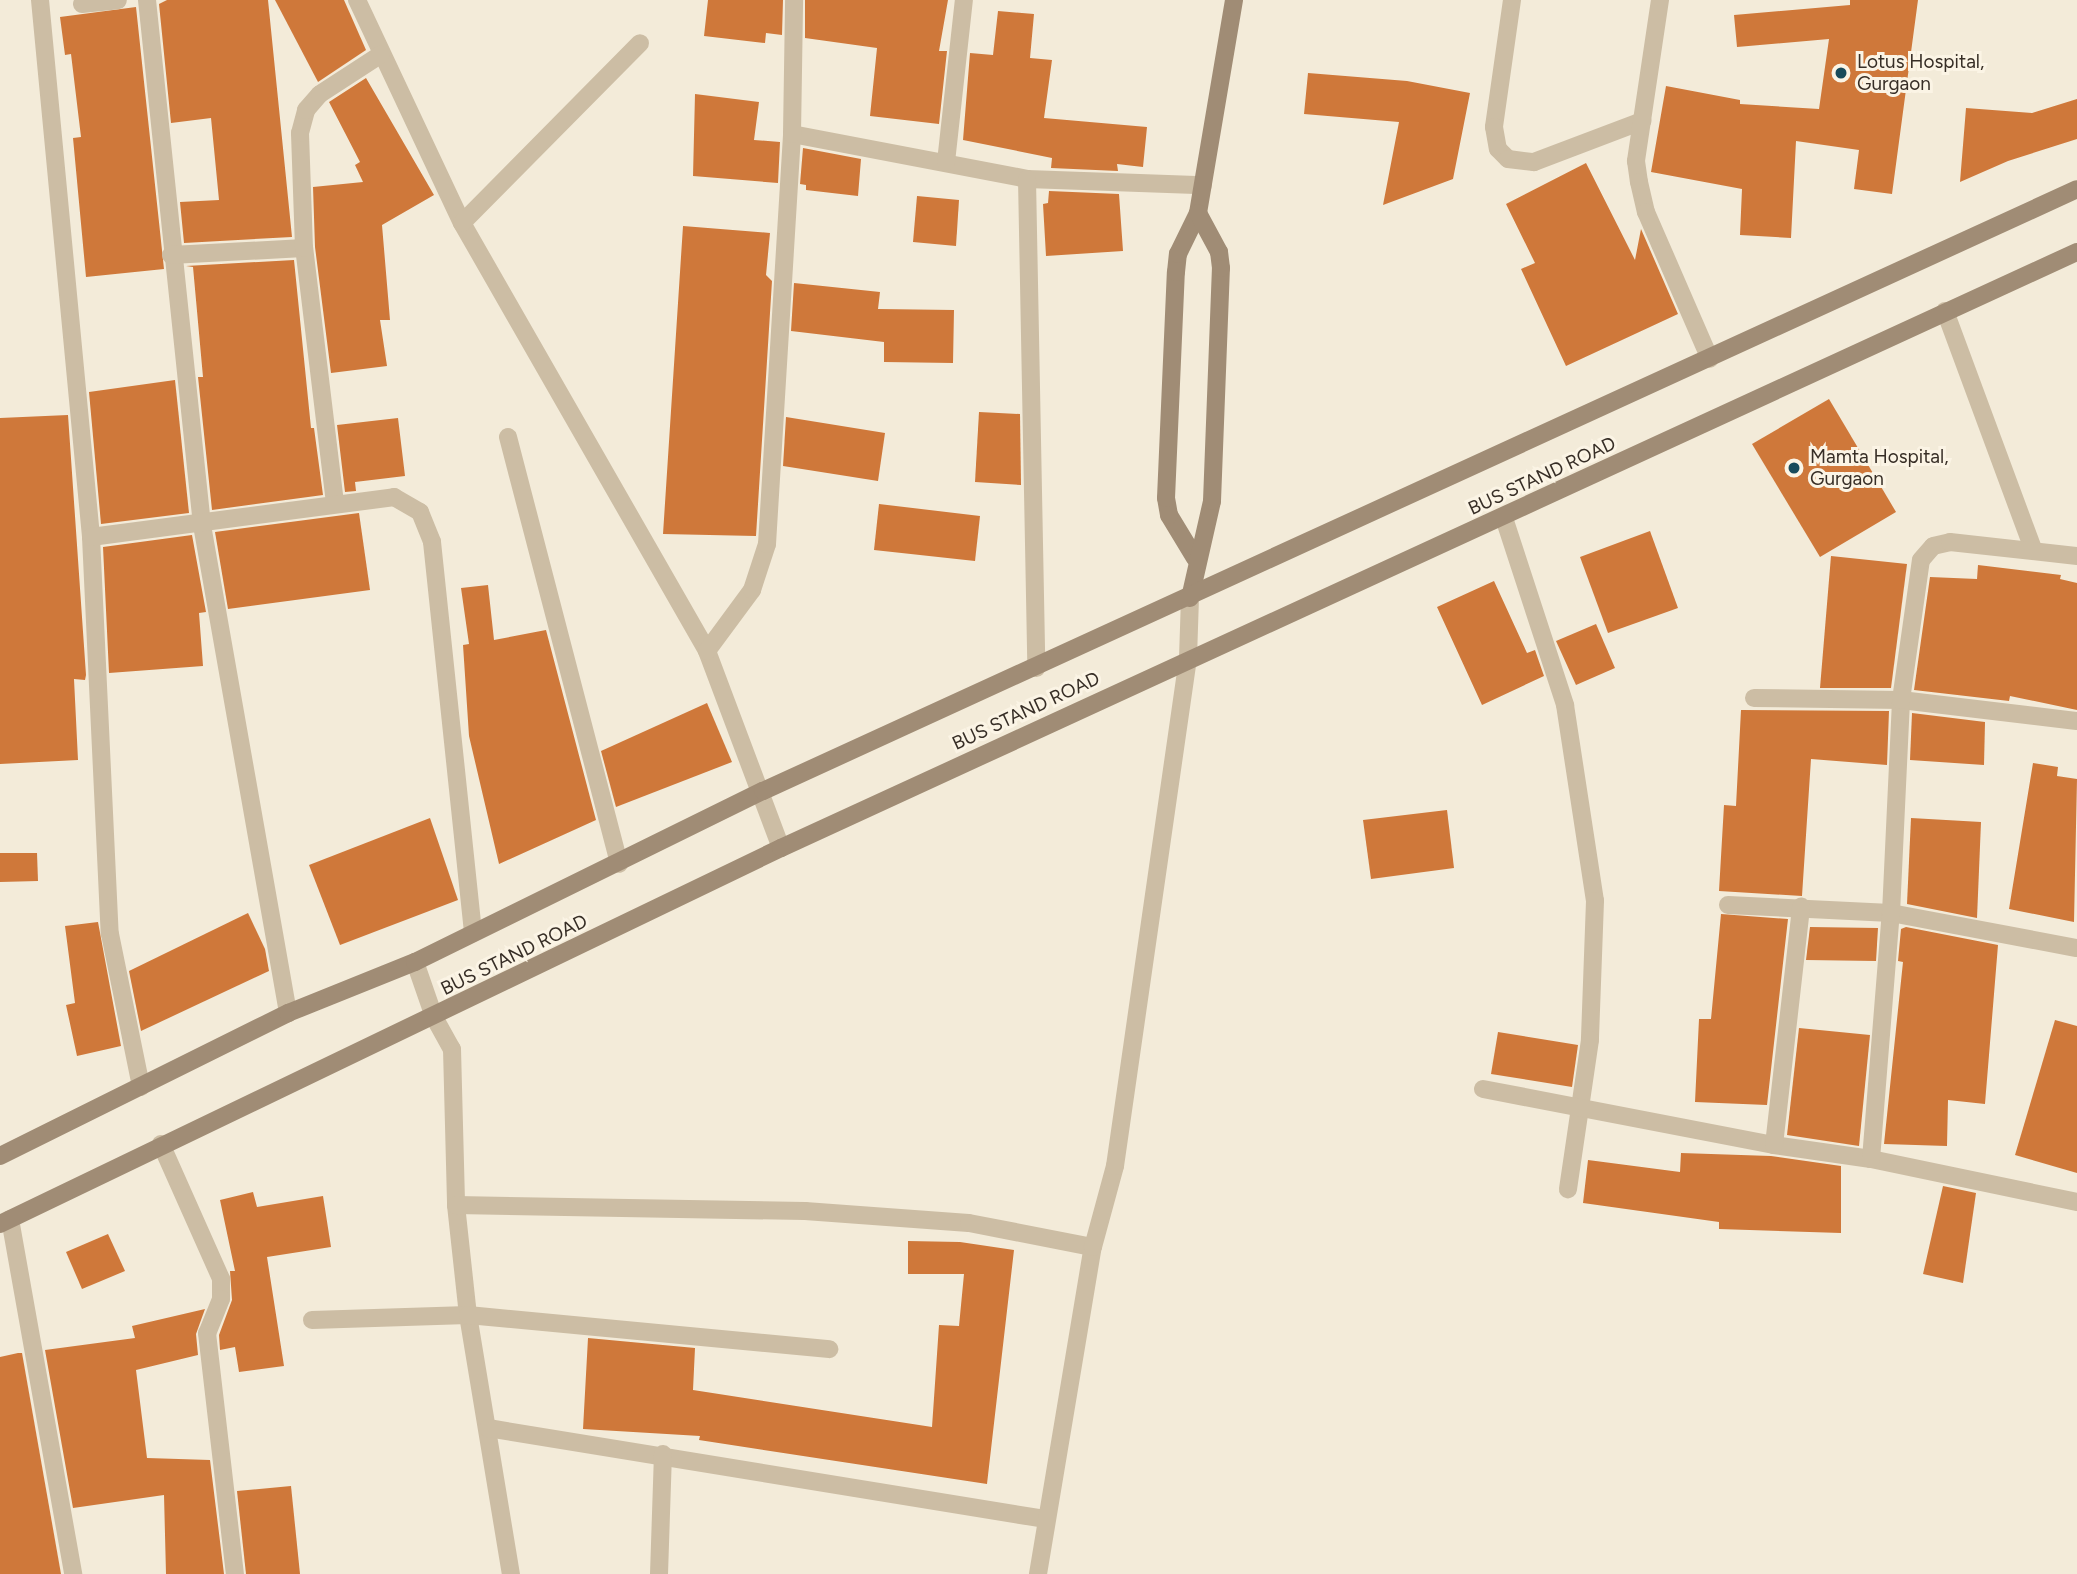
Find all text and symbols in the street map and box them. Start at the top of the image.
place label: Lotus Hospital, Gurgaon [1857,51,1984,95]
marker: Lotus Hospital, Gurgaon [1831,63,1851,83]
street label: BUS STAND ROAD [1465,432,1619,520]
place label: Mamta Hospital, Gurgaon [1810,446,1949,490]
marker: Mamta Hospital, Gurgaon [1784,458,1804,478]
street label: BUS STAND ROAD [949,667,1103,755]
street label: BUS STAND ROAD [437,910,591,1000]

